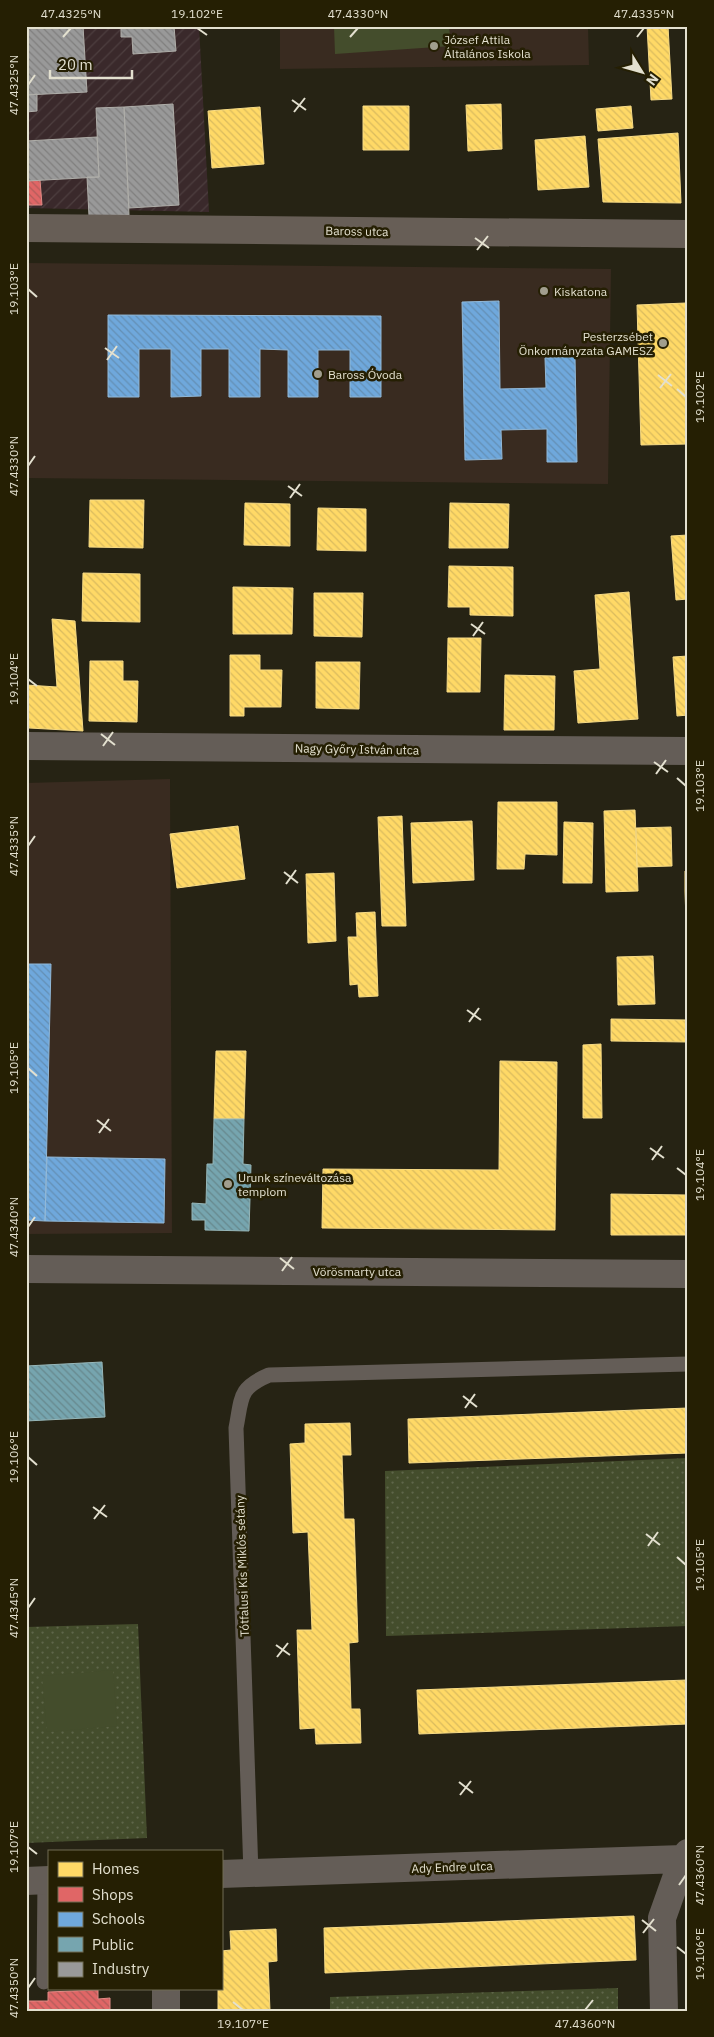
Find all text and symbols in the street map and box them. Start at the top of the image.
text: 47.4325°N [41,6,101,21]
text: 19.102°E [171,6,223,21]
text: 47.4330°N [328,6,388,21]
text: 47.4335°N [614,6,674,21]
place label: József Attila Általános Iskola [444,32,531,61]
marker: József Attila Általános Iskola [428,40,440,52]
scale bar [50,48,132,80]
north arrow [616,48,666,98]
text: 47.4325°N [6,55,21,115]
text: 20 m [58,55,93,74]
text: N [642,70,663,89]
street label: Baross utca [325,223,389,239]
text: 19.103°E [6,263,21,315]
place label: Kiskatona [554,284,608,299]
marker: Kiskatona [538,285,550,297]
place label: Pesterzsébet Önkormányzata GAMESZ [519,329,653,358]
marker: Pesterzsébet Önkormányzata GAMESZ [657,337,669,349]
place label: Baross Óvoda [328,367,403,382]
marker: Baross Óvoda [312,368,324,380]
text: 19.102°E [692,371,707,423]
text: 47.4330°N [6,436,21,496]
text: 19.104°E [6,653,21,705]
street label: Nagy Győry István utca [295,740,420,758]
text: 19.103°E [692,760,707,812]
text: 47.4335°N [6,816,21,876]
text: 19.105°E [6,1042,21,1094]
text: 19.104°E [692,1149,707,1201]
place label: Urunk színeváltozása templom [238,1170,352,1199]
marker: Urunk színeváltozása templom [222,1178,234,1190]
text: 47.4340°N [6,1197,21,1257]
street label: Vörösmarty utca [313,1264,402,1279]
text: 19.106°E [6,1431,21,1483]
street label: Tótfalusi Kis Miklós sétány [232,1495,252,1637]
text: 19.105°E [692,1539,707,1591]
text: 47.4345°N [6,1578,21,1638]
text: 19.107°E [6,1821,21,1873]
text: 47.4360°N [692,1845,707,1905]
legend [48,1850,222,1990]
street label: Ady Endre utca [411,1858,494,1876]
text: Homes [92,1859,140,1878]
text: Shops [92,1885,134,1904]
text: Schools [92,1909,145,1928]
text: 19.106°E [692,1928,707,1980]
text: Public [92,1935,134,1954]
text: 47.4350°N [6,1958,21,2018]
text: Industry [92,1959,150,1978]
text: 19.107°E [217,2016,269,2031]
text: 47.4360°N [555,2016,615,2031]

